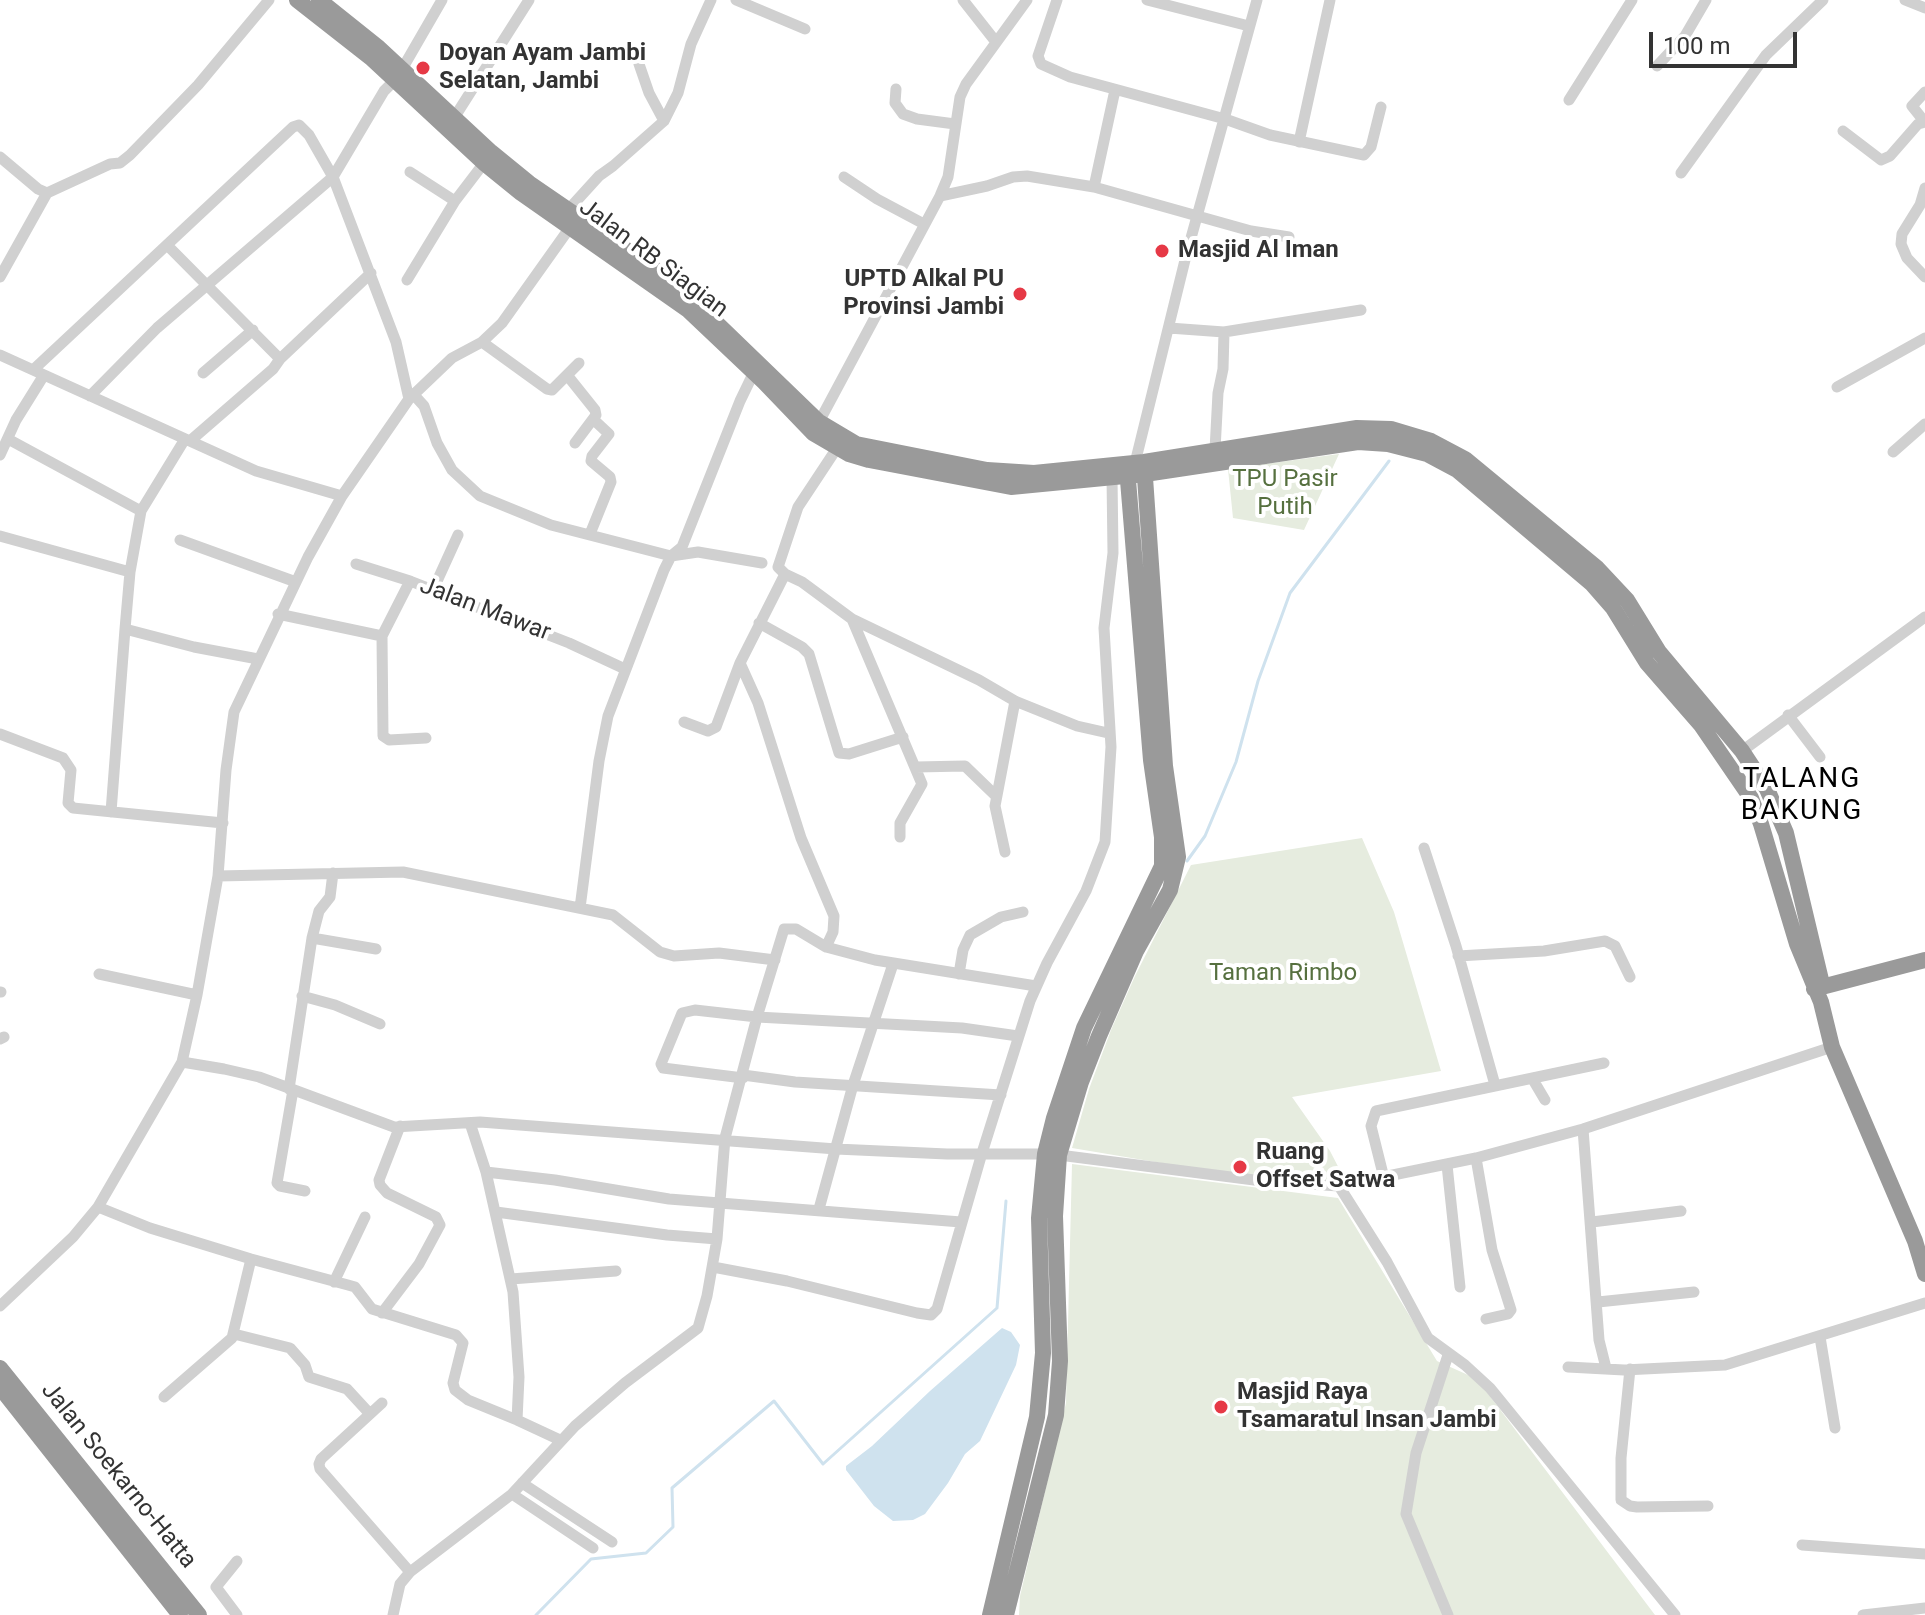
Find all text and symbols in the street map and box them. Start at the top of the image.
scale bar [1653,16,1801,66]
text: 100 m [1663,32,1730,60]
place label: Doyan Ayam Jambi Selatan, Jambi [439,40,646,96]
marker: Doyan Ayam Jambi Selatan, Jambi [414,59,432,77]
street label: Jalan RB Siagian [573,194,733,324]
place label: Masjid Al Iman [1178,237,1339,265]
marker: Masjid Al Iman [1153,242,1171,260]
place label: UPTD Alkal PU Provinsi Jambi [843,266,1004,322]
marker: UPTD Alkal PU Provinsi Jambi [1011,285,1029,303]
park label: TPU Pasir Putih [1232,466,1338,522]
street label: Jalan Mawar [416,572,554,648]
district label: TALANG BAKUNG [1741,763,1863,829]
park label: Taman Rimbo [1209,960,1357,988]
place label: Ruang Offset Satwa [1256,1139,1395,1195]
marker: Ruang Offset Satwa [1231,1158,1249,1176]
street label: Jalan Soekarno-Hatta [34,1377,202,1575]
place label: Masjid Raya Tsamaratul Insan Jambi [1237,1379,1497,1435]
marker: Masjid Raya Tsamaratul Insan Jambi [1212,1398,1230,1416]

